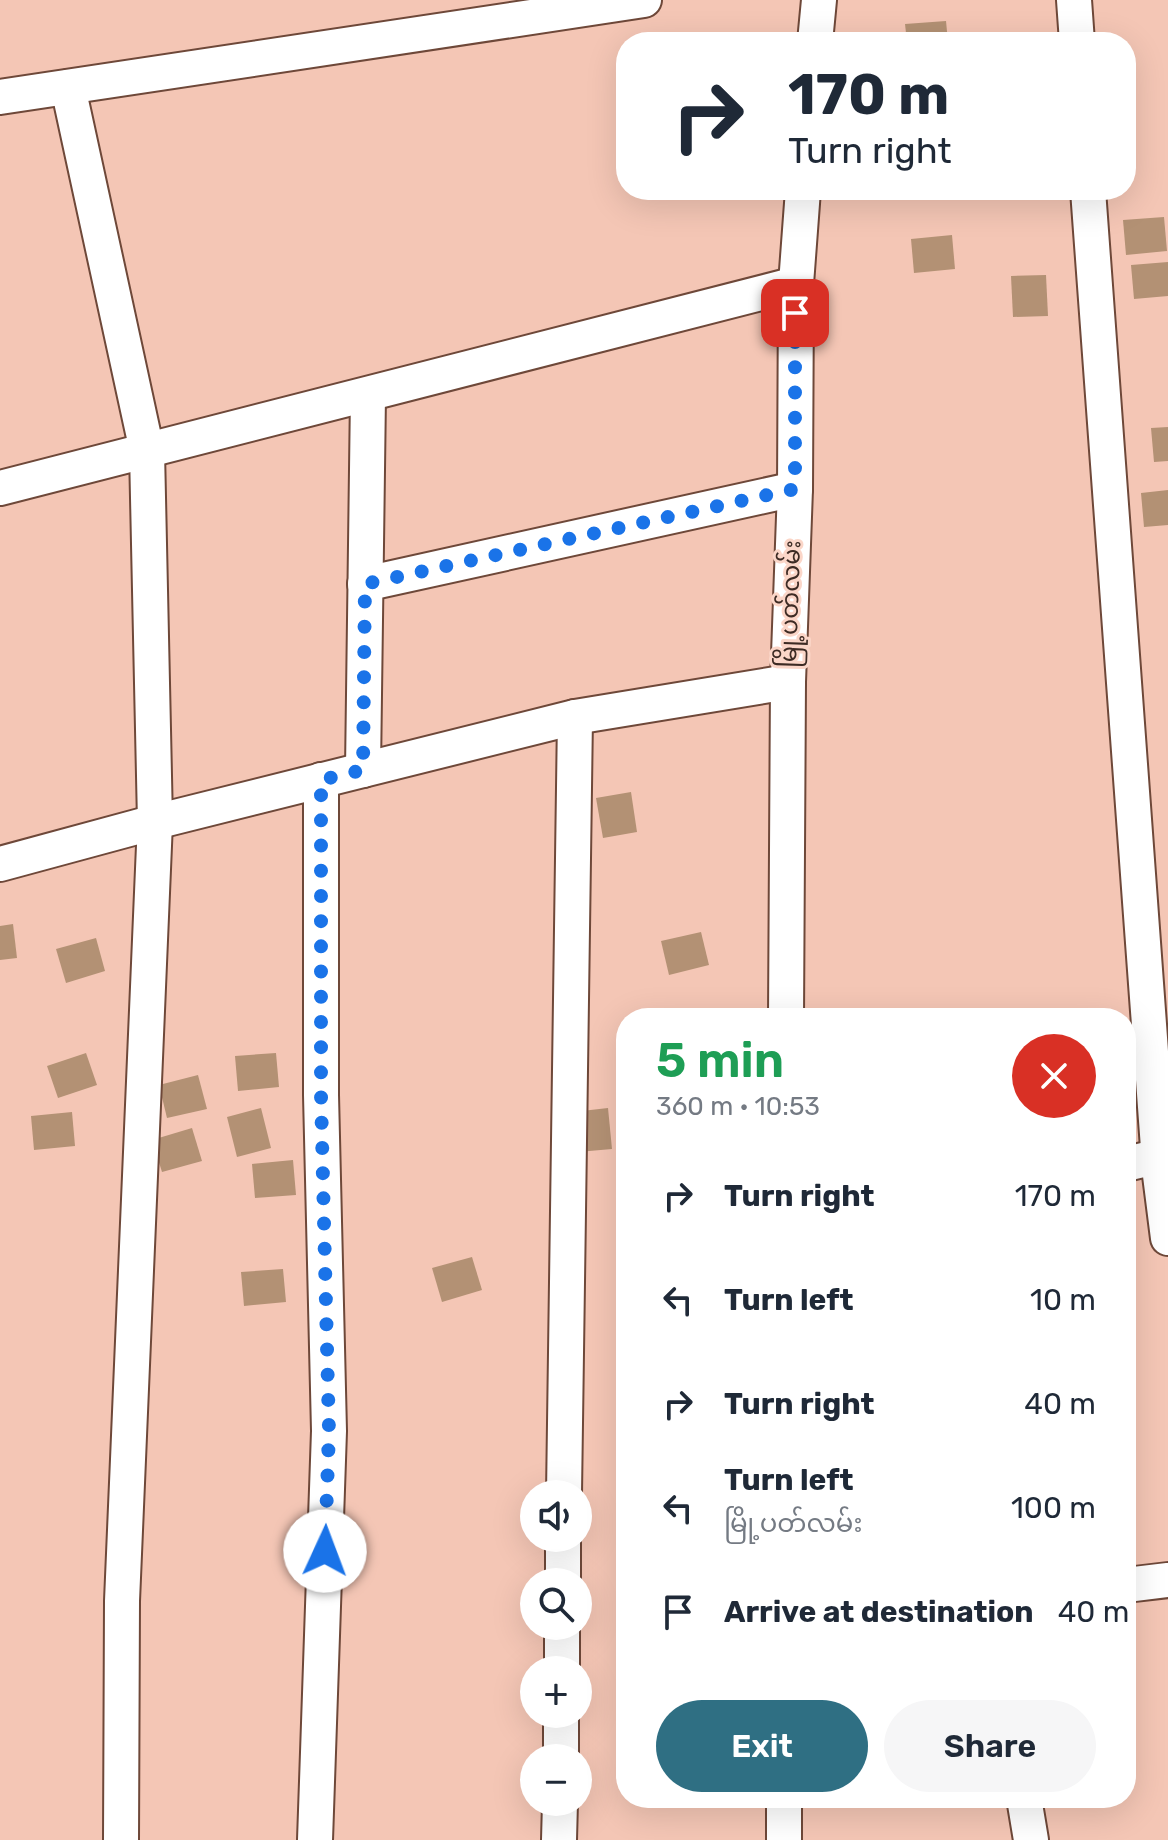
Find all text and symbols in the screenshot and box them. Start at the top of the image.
text: 170 m [788,62,949,128]
icon: right [656,64,760,168]
text: Turn right [788,129,952,172]
pin [761,279,829,347]
icon: arrive [773,291,817,335]
street label: မြို့ပတ်လမ်း [772,540,811,668]
text: 5 min [656,1032,784,1089]
button: close [1012,1034,1096,1118]
text: 360 m · 10:53 [656,1091,820,1122]
icon: right [656,1174,700,1218]
text: Turn right [724,1178,875,1214]
text: 170 m [1015,1178,1096,1214]
icon: left [656,1278,700,1322]
text: Turn left [724,1282,854,1318]
text: 10 m [1030,1282,1096,1318]
icon: right [656,1382,700,1426]
text: Turn right [724,1386,875,1422]
text: 40 m [1024,1386,1096,1422]
text: Turn left [724,1462,854,1498]
map controls [520,1480,592,1816]
button: sound [520,1480,592,1552]
icon: left [656,1486,700,1530]
text: 100 m [1011,1490,1096,1526]
text: မြို့ပတ်လမ်း [724,1508,862,1539]
position arrow [283,1509,367,1593]
button: search [520,1568,592,1640]
icon: arrive [656,1590,700,1634]
text: Arrive at destination [724,1594,1034,1630]
text: 40 m [1058,1594,1129,1630]
button: + [520,1656,592,1728]
button: Exit [656,1700,868,1792]
button: Share [884,1700,1096,1792]
button: − [520,1744,592,1816]

